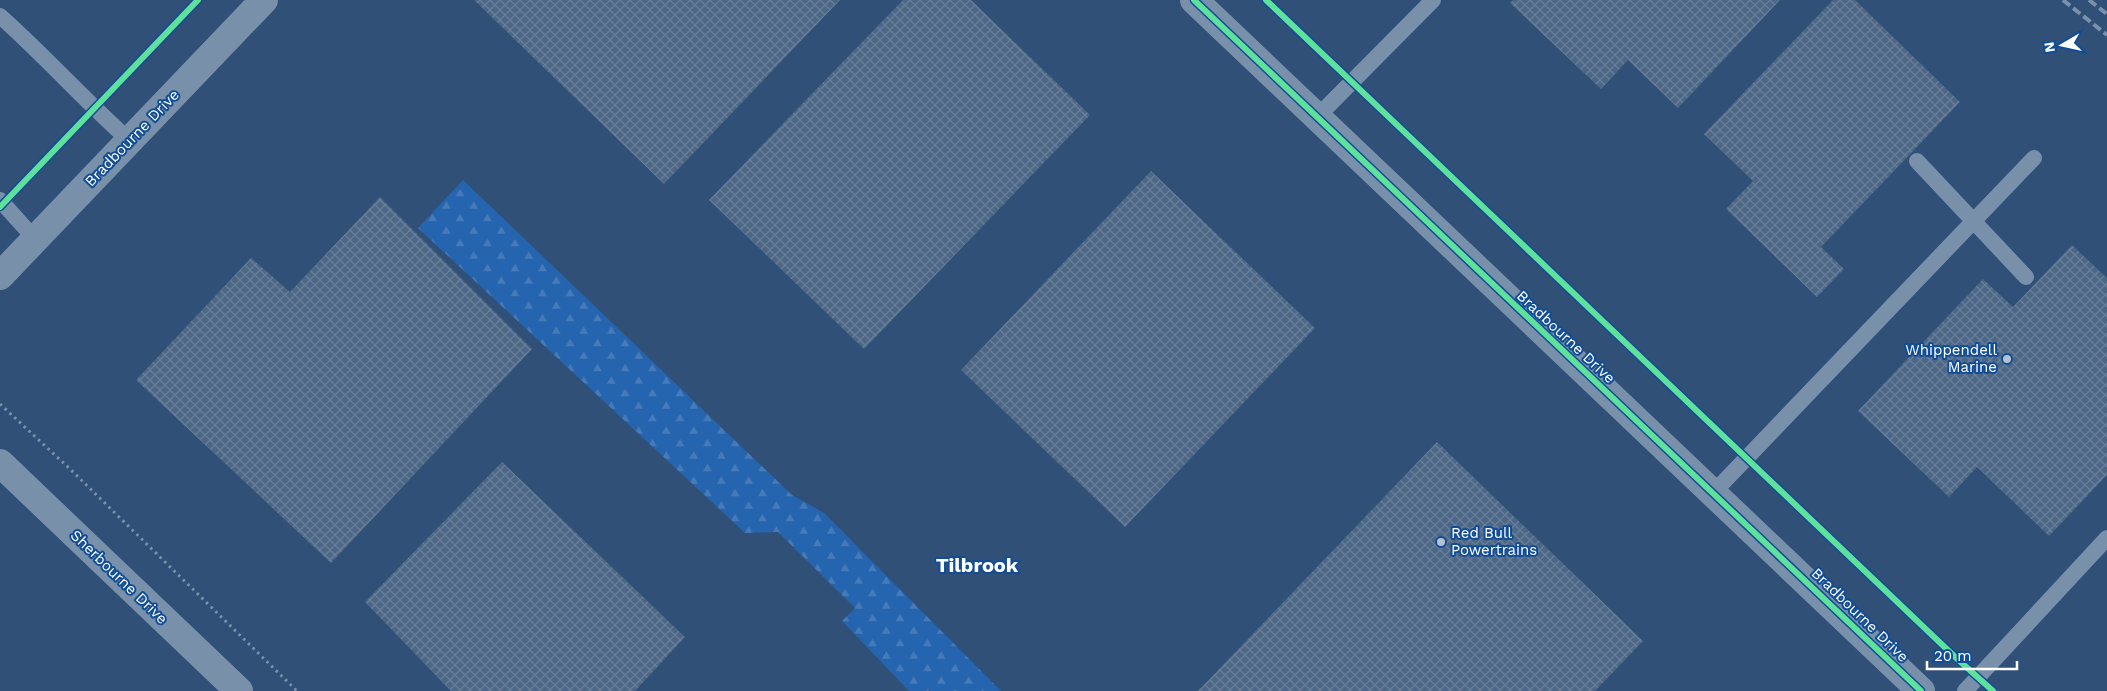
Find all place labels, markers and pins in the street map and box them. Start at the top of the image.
place label: Whippendell Marine [1905,341,1997,376]
marker: Whippendell Marine [2001,353,2013,365]
place label: Red Bull Powertrains [1451,524,1537,559]
marker: Red Bull Powertrains [1435,536,1447,548]

